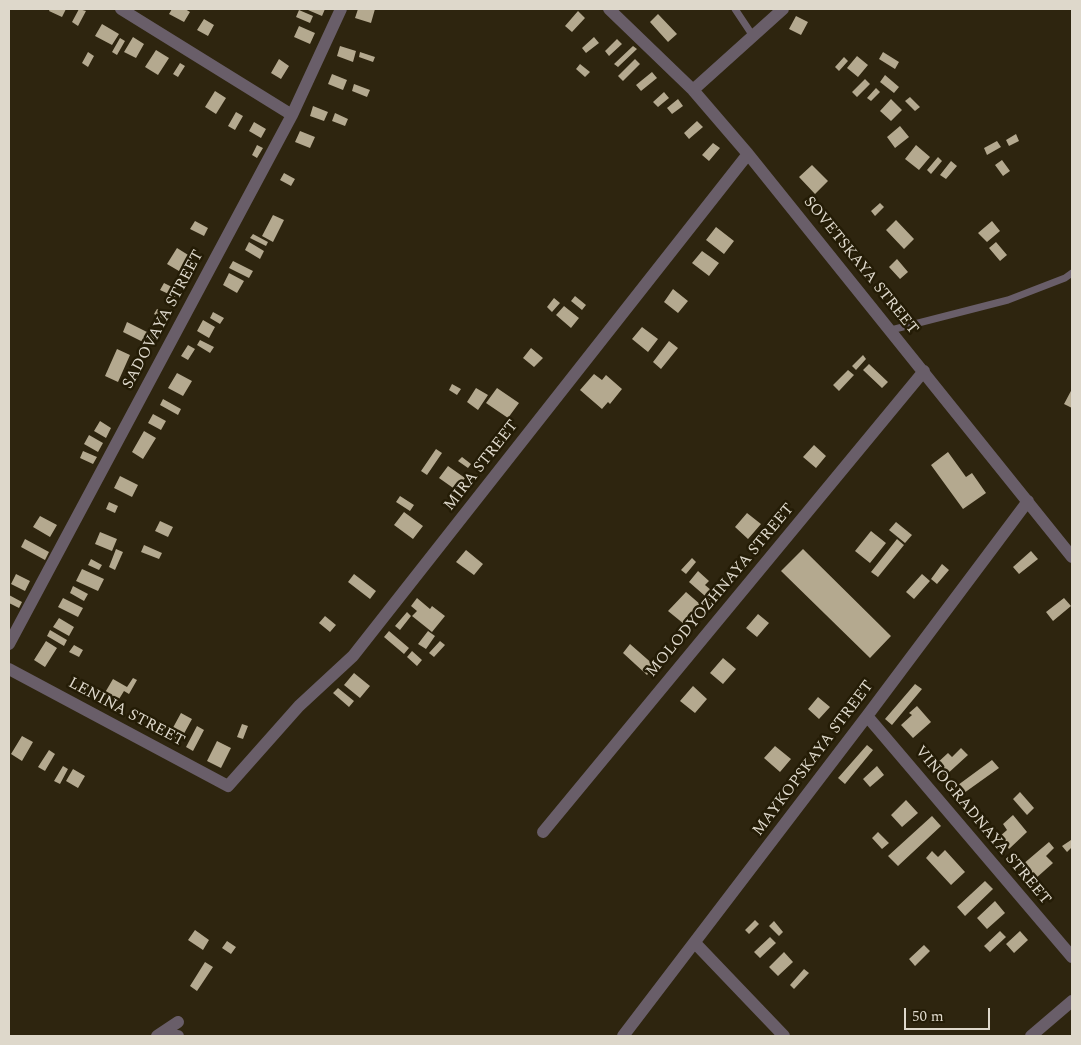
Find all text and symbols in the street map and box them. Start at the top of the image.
street label: SOVETSKAYA STREET [798,193,922,339]
street label: SADOVAYA STREET [119,247,209,393]
street label: MIRA STREET [441,417,523,515]
street label: MOLODYOZHNAYA STREET [643,500,799,682]
street label: LENINA STREET [65,674,187,752]
street label: MAYKOPSKAYA STREET [749,678,879,840]
street label: VINOGRADNAYA STREET [910,742,1054,910]
scale bar [906,998,992,1030]
text: 50 m [912,1005,944,1028]

